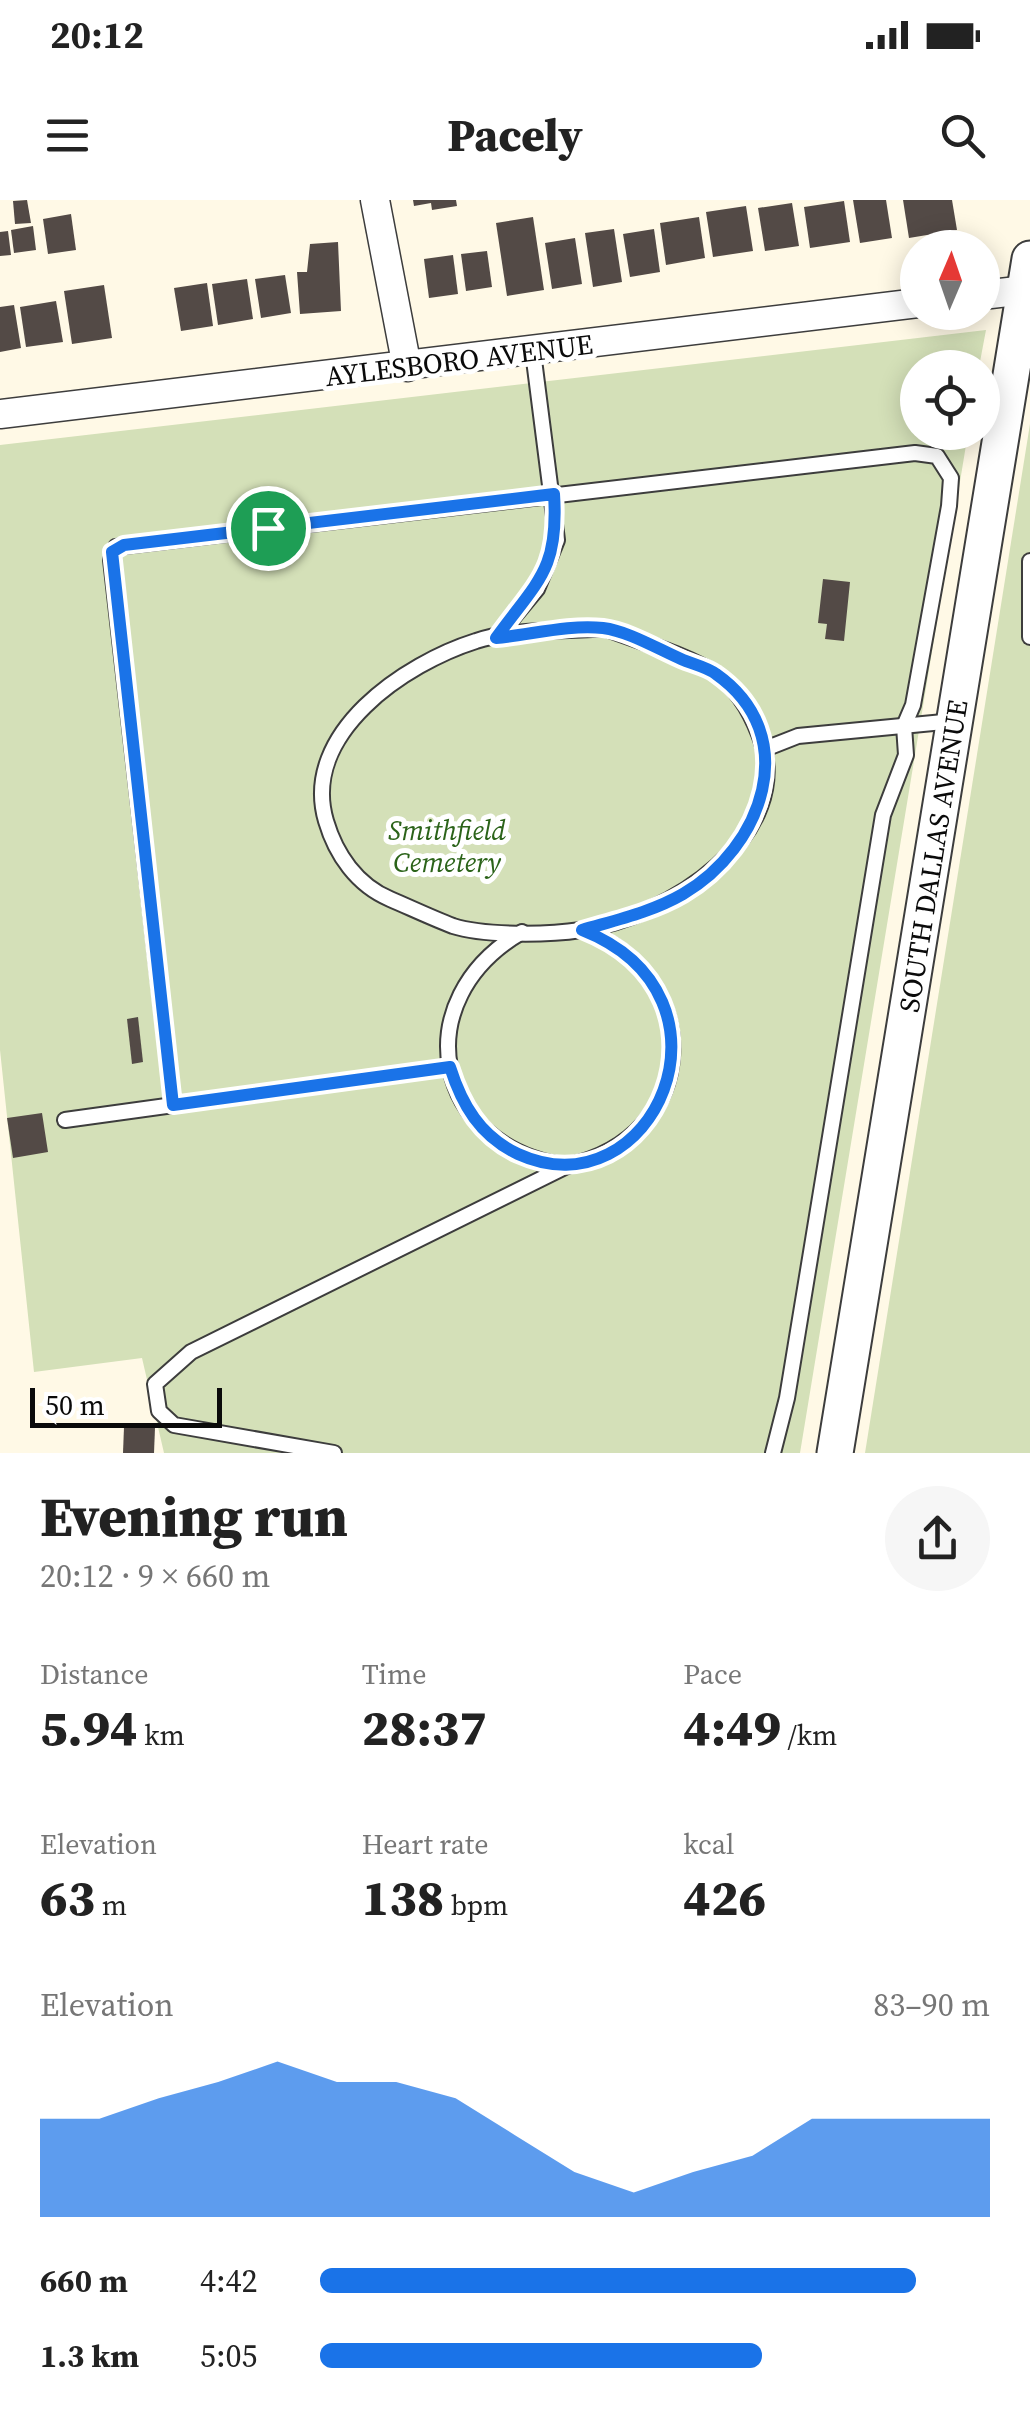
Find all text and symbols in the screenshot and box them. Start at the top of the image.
text: 20:12 [50,9,144,61]
text: Pacely [447,104,583,166]
icon: menu [40,108,95,163]
icon: search [935,108,990,163]
north arrow [900,230,1000,330]
map controls [900,230,1000,450]
street label: AYLESBORO AVENUE [323,325,595,395]
button: locate [900,350,1000,450]
pin [226,486,311,571]
icon: arrive [241,501,296,556]
street label: SOUTH DALLAS AVENUE [890,697,976,1015]
park label: Smithfield Cemetery [388,811,506,881]
scale bar [30,1383,222,1428]
text: 50 m [45,1386,105,1424]
text: Evening run [40,1479,348,1554]
button: share [885,1486,990,1591]
text: 20:12 · 9 × 660 m [40,1554,270,1598]
text: Distance [40,1655,149,1693]
text: Time [362,1655,426,1693]
text: Pace [683,1655,742,1693]
text: 5.94 [40,1693,138,1762]
text: 28:37 [362,1693,487,1762]
text: 4:49 [683,1693,781,1762]
text: km [138,1716,185,1754]
text: /km [781,1716,837,1754]
text: Elevation [40,1825,157,1863]
text: Heart rate [362,1825,488,1863]
text: kcal [683,1825,734,1863]
text: 63 [40,1863,95,1932]
text: 138 [362,1863,444,1932]
text: 426 [683,1863,766,1932]
text: m [95,1886,127,1924]
text: bpm [444,1886,508,1924]
text: Elevation [40,1983,174,2027]
text: 83–90 m [873,1983,990,2027]
text: 660 m [40,2259,128,2303]
text: 4:42 [200,2259,258,2303]
text: 1.3 km [40,2334,139,2378]
text: 5:05 [200,2334,258,2378]

